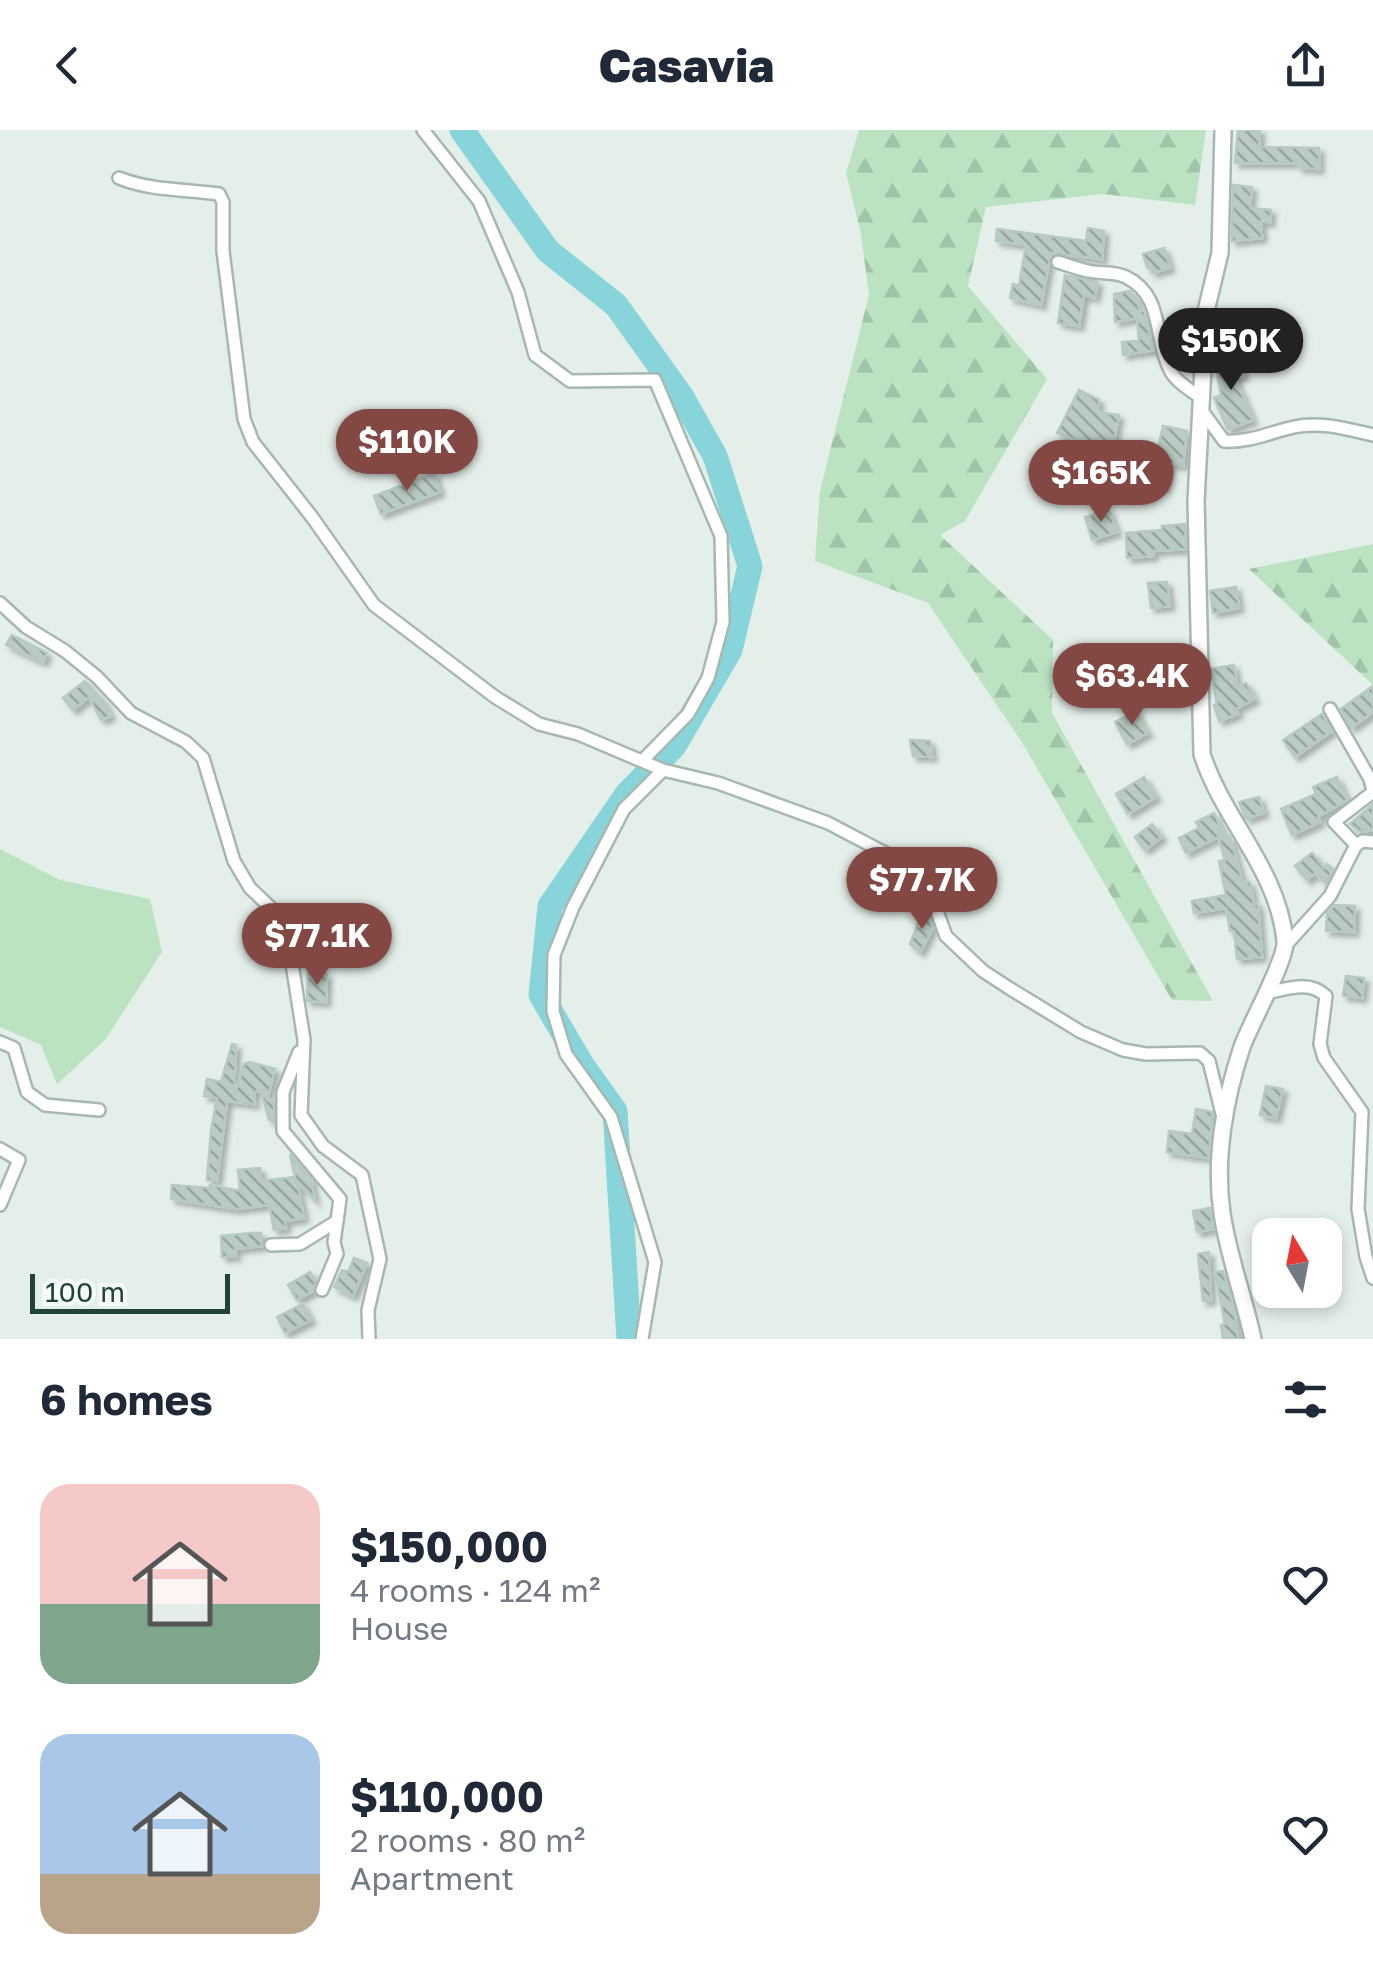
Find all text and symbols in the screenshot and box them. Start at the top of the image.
icon: back [40,38,95,93]
text: Casavia [599,38,774,92]
icon: share [1278,38,1333,93]
pin: $150K [1161,308,1301,393]
text: $150K [1180,321,1282,359]
pin: $110K [337,409,477,494]
text: $110K [358,422,456,460]
pin: $165K [1031,440,1171,525]
text: $165K [1051,453,1151,491]
pin: $63.4K [1051,643,1213,728]
text: $63.4K [1075,656,1189,694]
pin: $77.7K [841,847,1003,932]
text: $77.7K [868,860,976,898]
pin: $77.1K [236,903,398,988]
text: $77.1K [264,916,370,954]
north arrow [1252,1218,1342,1308]
map controls [1252,1218,1342,1308]
scale bar [30,1269,230,1314]
text: 100 m [45,1275,125,1308]
icon: filters [1278,1372,1333,1427]
text: 6 homes [40,1374,213,1424]
text: $150,000 [350,1521,548,1571]
icon: home [120,1524,240,1644]
icon: heart [1278,1557,1333,1612]
text: 4 rooms · 124 m² [350,1571,600,1609]
text: House [350,1609,448,1647]
text: $110,000 [350,1771,544,1821]
icon: home [120,1774,240,1894]
icon: heart [1278,1807,1333,1862]
text: 2 rooms · 80 m² [350,1821,585,1859]
text: Apartment [350,1859,514,1897]

